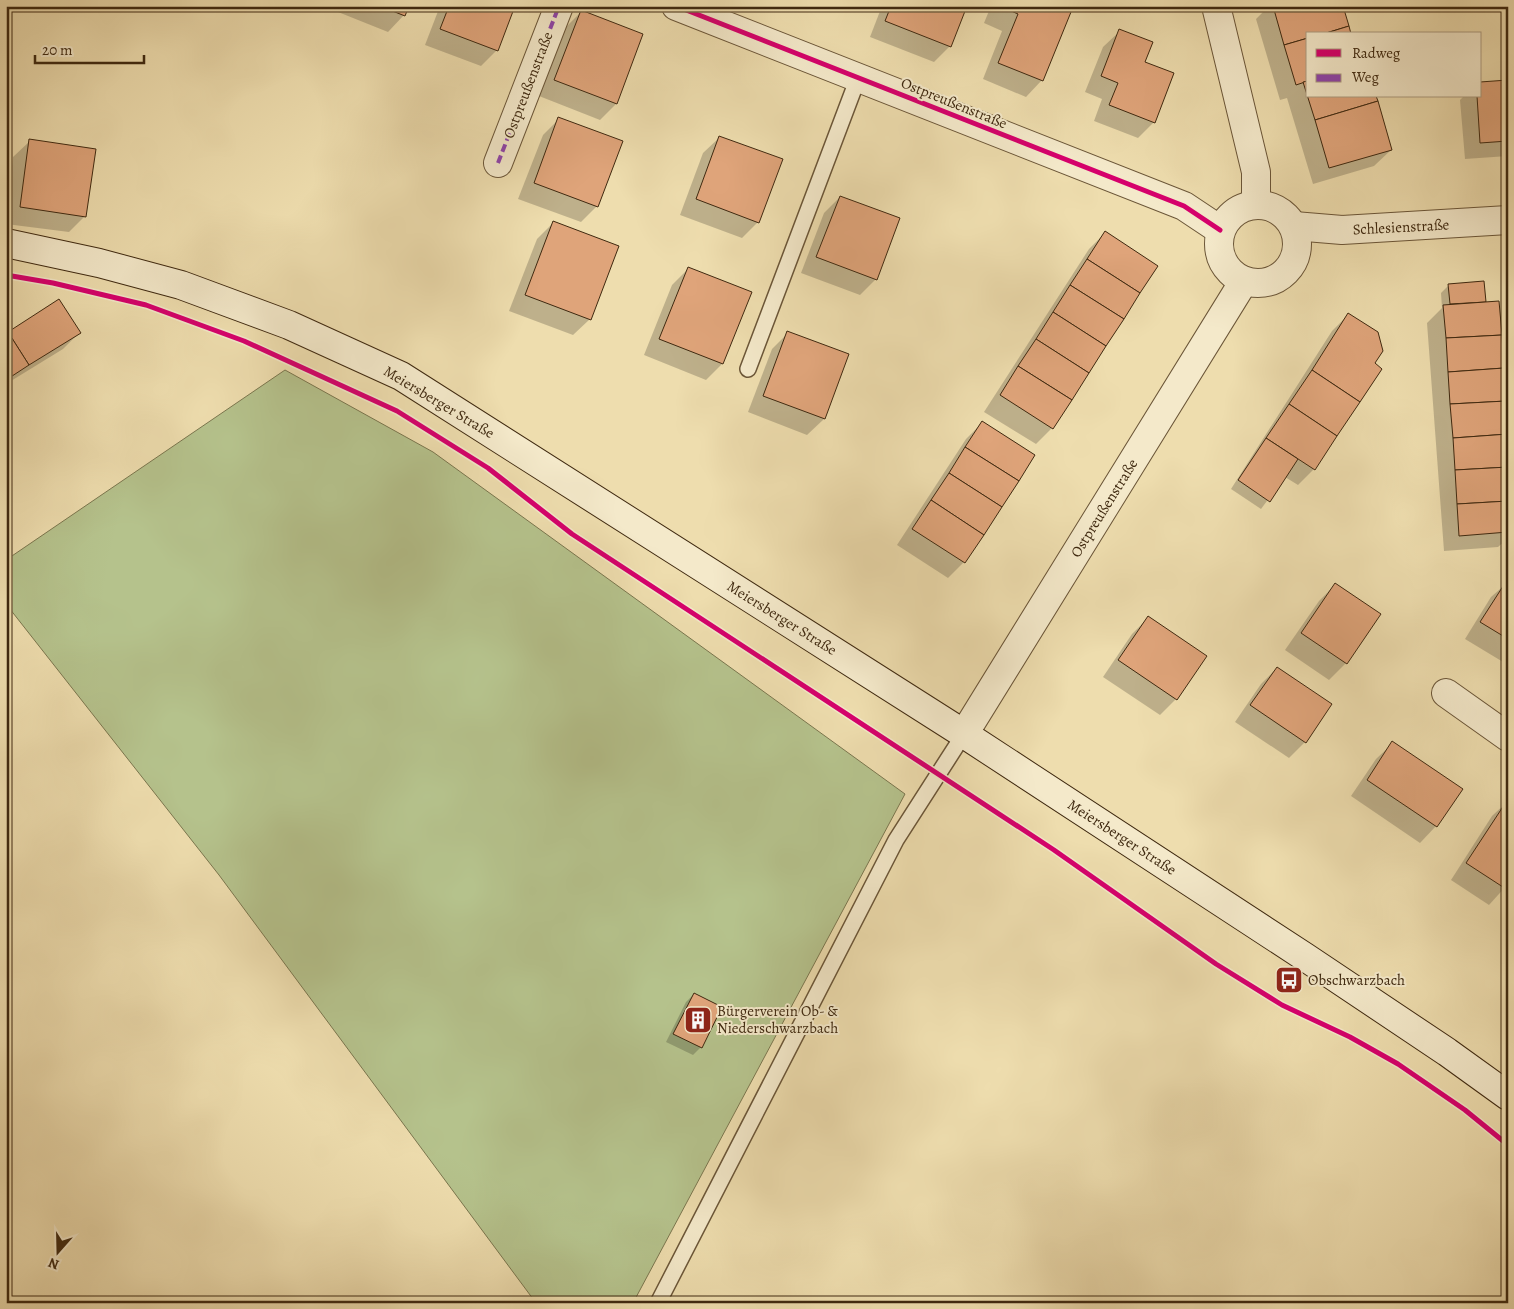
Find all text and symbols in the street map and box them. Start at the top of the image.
street label: Ostpreußenstraße [498,29,558,141]
scale bar [35,32,144,64]
legend [1306,32,1482,98]
text: 20 m [42,40,73,60]
text: Radweg [1352,43,1401,63]
text: Weg [1351,67,1379,87]
street label: Ostpreußenstraße [898,73,1010,133]
street label: Schlesienstraße [1352,214,1450,240]
street label: Meiersberger Straße [380,361,498,443]
street label: Ostpreußenstraße [1066,455,1142,561]
street label: Meiersberger Straße [723,576,841,660]
street label: Meiersberger Straße [1064,794,1180,880]
bus stop icon: Obschwarzbach [1274,965,1304,995]
place label: Obschwarzbach [1308,970,1405,990]
place label: Bürgerverein Ob- & Niederschwarzbach [717,1001,838,1038]
building icon: Bürgerverein Ob- & Niederschwarzbach [683,1005,713,1035]
north arrow [32,1226,82,1276]
text: N [46,1253,62,1274]

